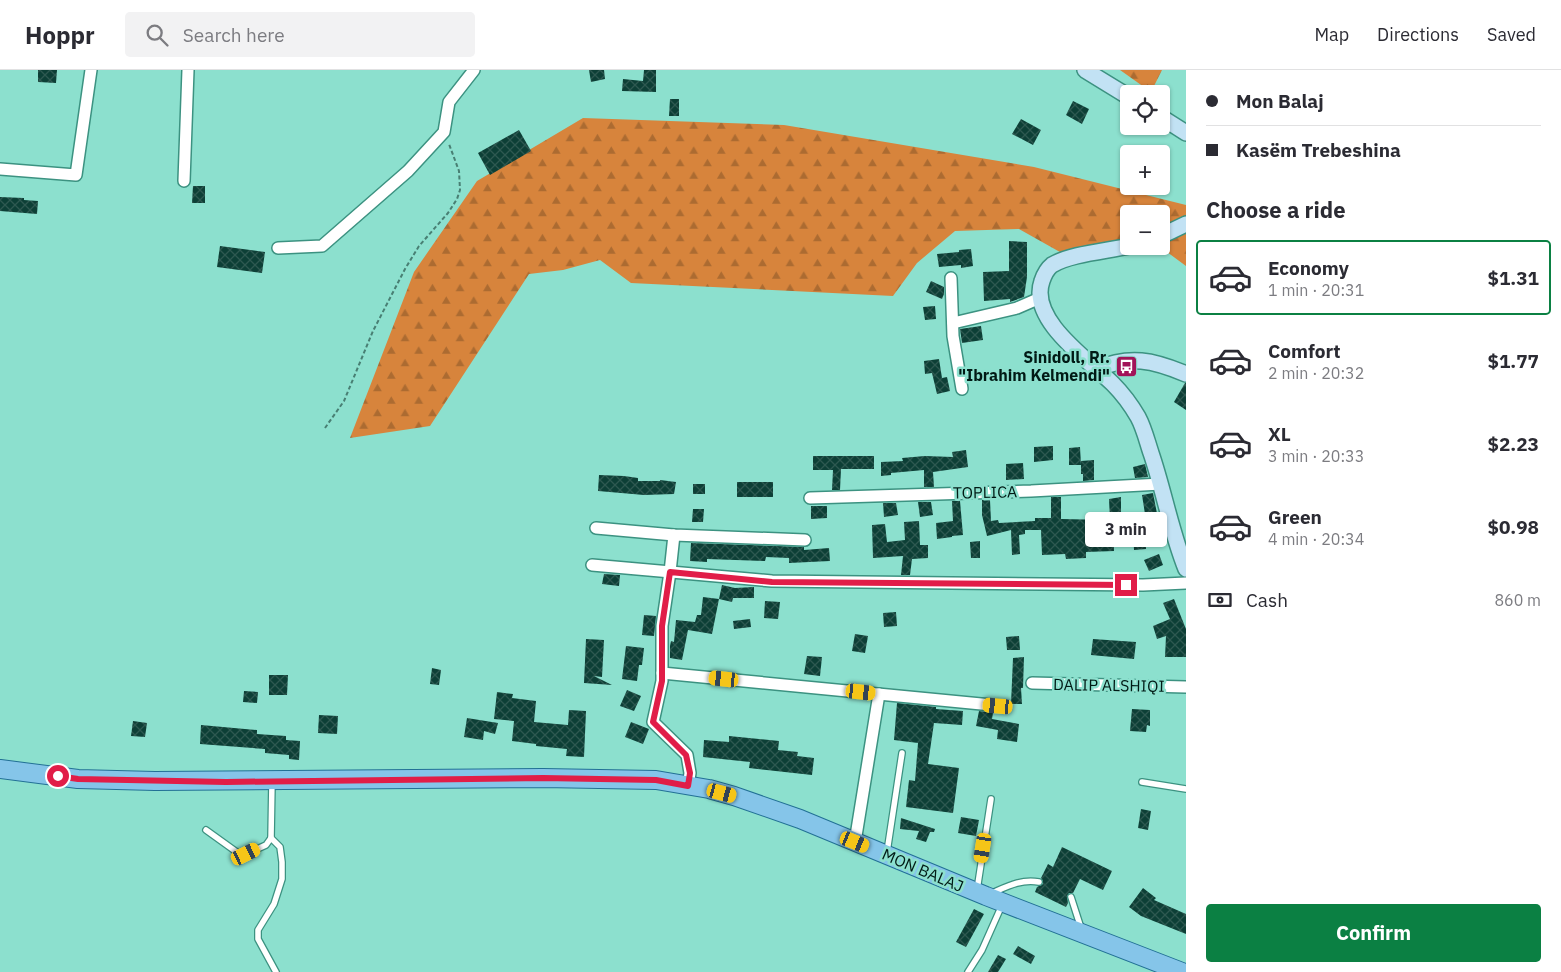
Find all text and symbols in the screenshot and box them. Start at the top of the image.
search box [125,12,475,57]
text: Hoppr [25,19,95,51]
icon: search [143,21,171,49]
text: Search here [183,23,285,47]
text: Map [1314,23,1349,46]
text: Directions [1377,23,1459,46]
text: Saved [1487,23,1536,46]
map controls [1120,85,1170,255]
button: locate [1120,85,1170,135]
text: Mon Balaj [1236,89,1324,113]
text: Kasëm Trebeshina [1236,138,1401,162]
button: + [1120,145,1170,195]
text: Choose a ride [1206,195,1346,224]
button: − [1120,205,1170,255]
icon: car [1208,255,1253,300]
text: Economy [1268,256,1349,280]
text: $1.31 [1487,266,1539,290]
text: 1 min · 20:31 [1268,280,1364,300]
icon: car [1208,338,1253,383]
text: Comfort [1268,339,1341,363]
place label: Sinidoll, Rr. "Ibrahim Kelmendi" [958,347,1110,385]
text: $1.77 [1487,349,1539,373]
bus stop icon: Sinidoll, Rr. "Ibrahim Kelmendi" [1114,354,1138,378]
text: 2 min · 20:32 [1268,363,1364,383]
icon: car [1208,421,1253,466]
text: XL [1268,422,1291,446]
text: $2.23 [1487,432,1539,456]
text: 3 min · 20:33 [1268,446,1364,466]
street label: TOPLICA [953,481,1017,503]
icon: car [1208,504,1253,549]
text: Green [1268,505,1322,529]
callout: 3 min [1085,512,1167,548]
text: $0.98 [1487,515,1539,539]
text: 3 min [1105,519,1147,539]
text: 4 min · 20:34 [1268,529,1364,549]
route end [1115,574,1137,596]
icon: cash [1206,586,1234,614]
text: Cash [1246,588,1288,612]
text: 860 m [1494,590,1541,610]
car [708,670,739,688]
street label: DALIP ALSHIQI [1053,674,1165,696]
car [845,683,876,701]
car [982,697,1013,715]
route start [47,765,69,787]
car [705,782,738,804]
car [838,829,871,855]
car [973,832,992,864]
car [229,841,262,867]
street label: MON BALAJ [879,844,967,896]
button: Confirm [1206,904,1541,962]

